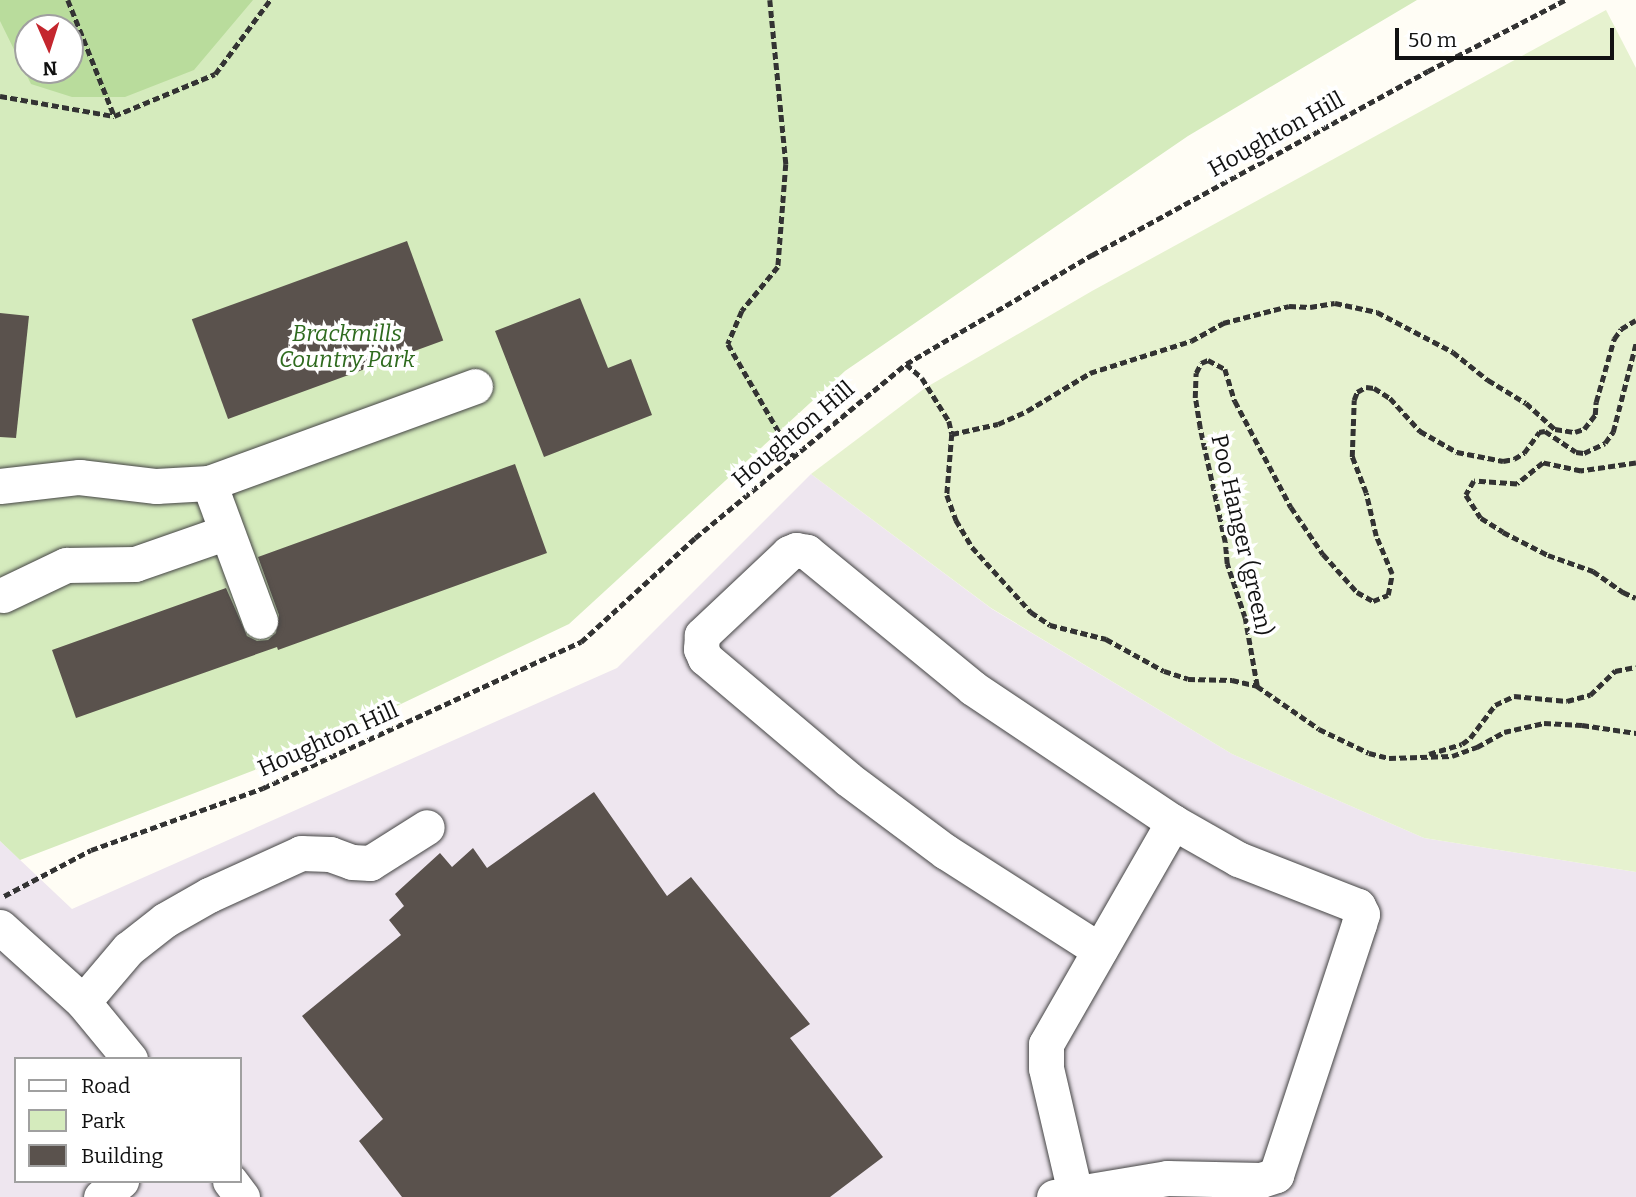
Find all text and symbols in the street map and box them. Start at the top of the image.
north arrow [14,14,84,84]
scale bar [1398,14,1617,58]
text: 50 m [1408,27,1457,53]
text: N [42,57,58,80]
street label: Houghton Hill [1203,85,1349,183]
park label: Brackmills Country Park [279,319,415,373]
street label: Houghton Hill [726,375,860,493]
street label: Poo Hanger (green) [1205,432,1279,638]
street label: Houghton Hill [253,696,403,782]
legend [14,1057,242,1183]
text: Road [81,1073,130,1099]
text: Park [81,1108,125,1134]
text: Building [81,1143,163,1169]

